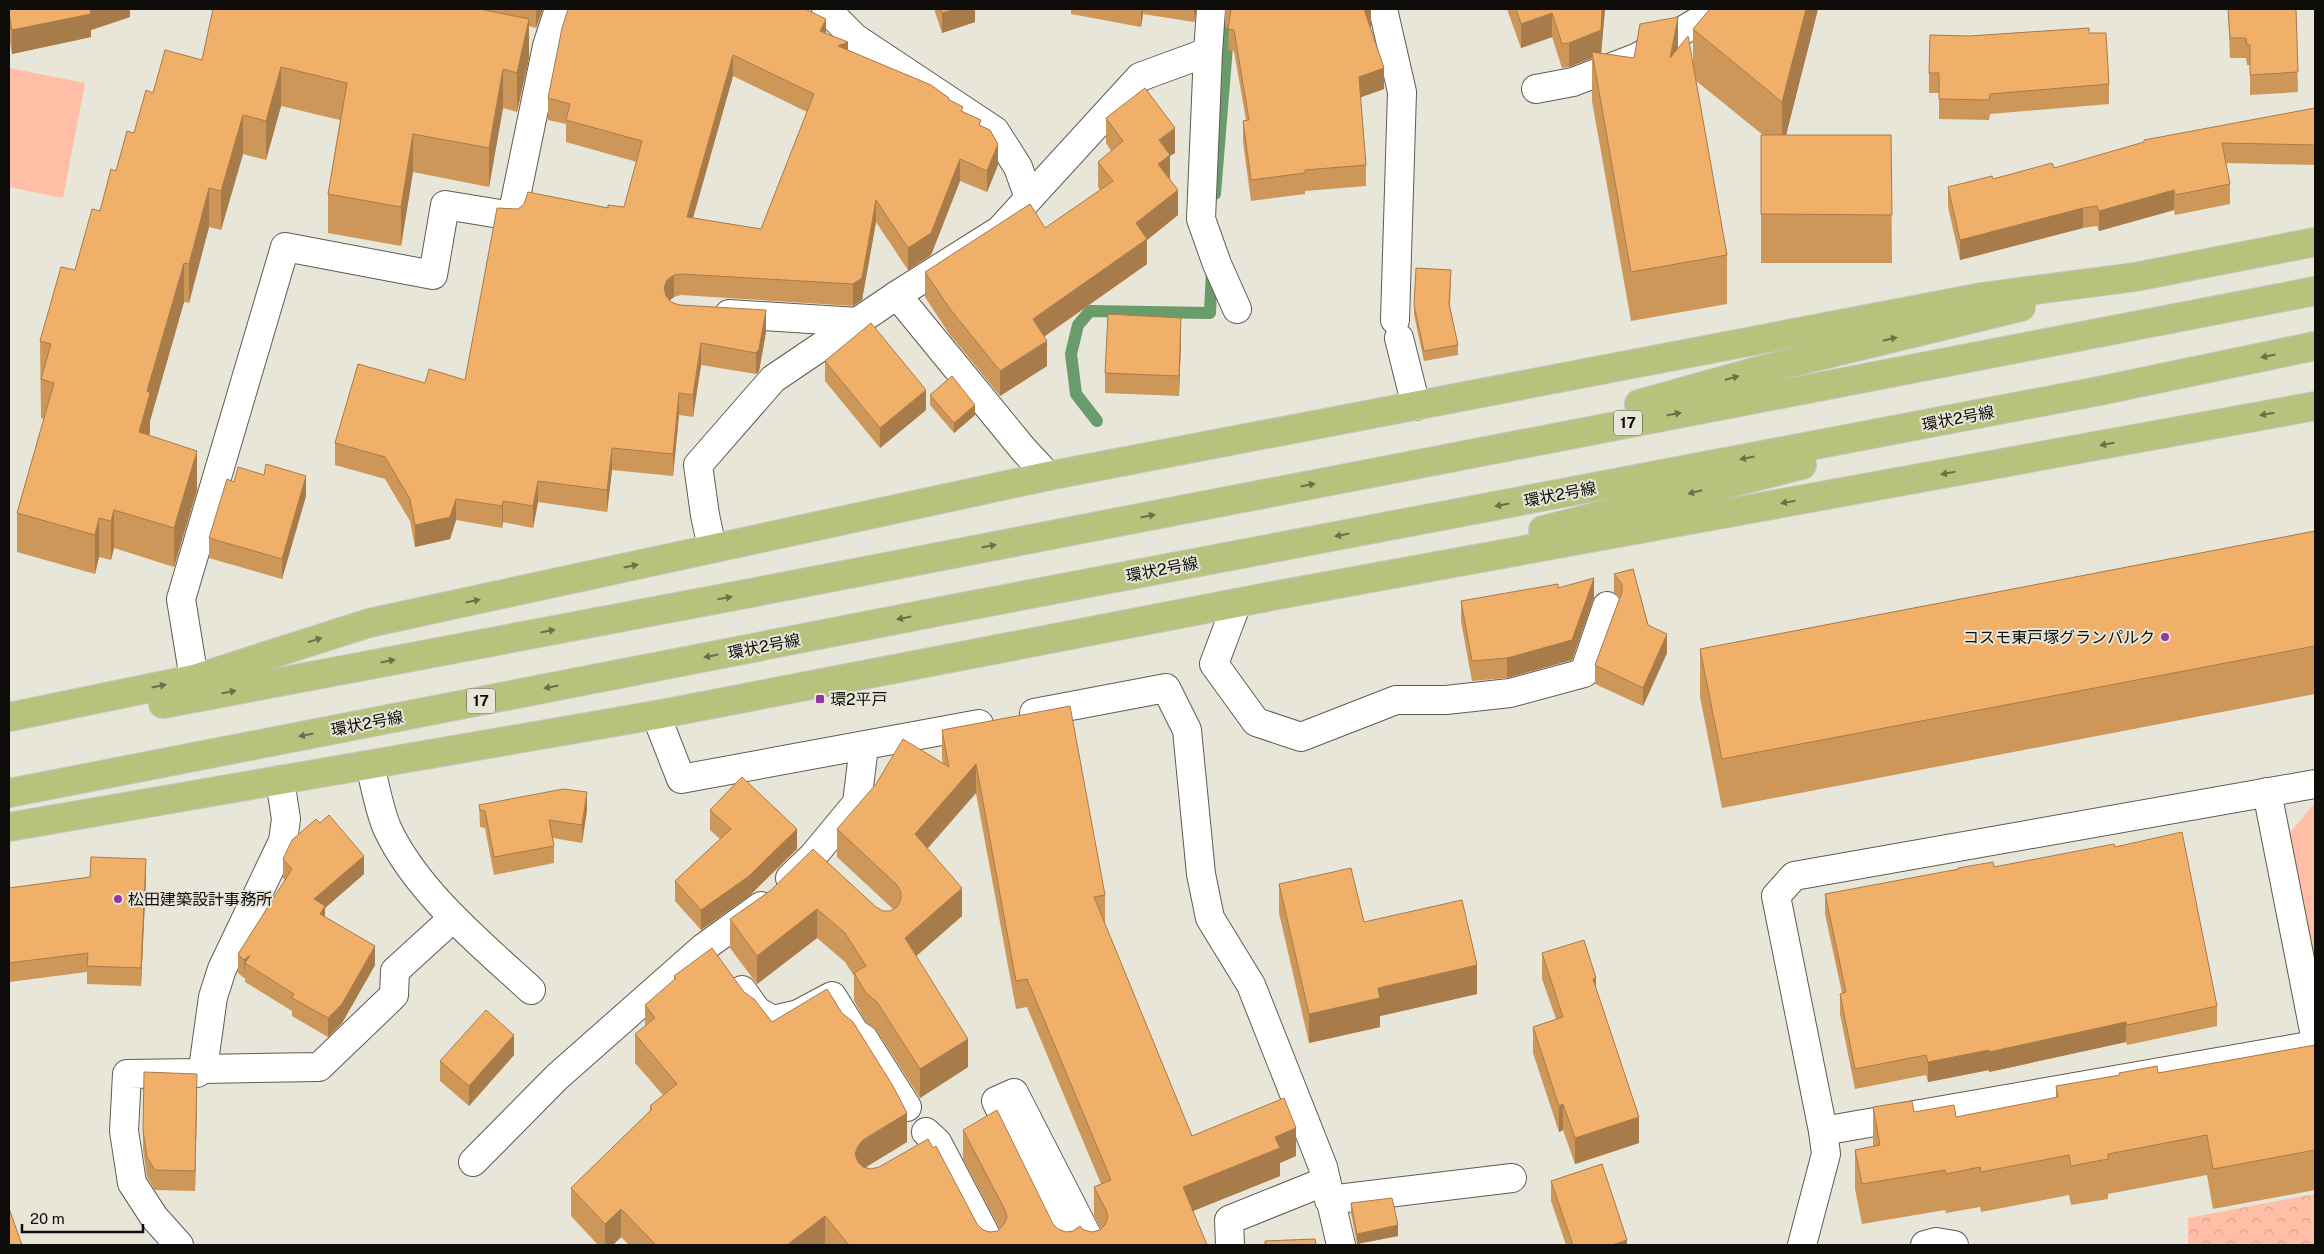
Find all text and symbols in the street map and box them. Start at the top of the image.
one-way arrow [1883,335,1898,343]
one-way arrow [2260,352,2275,360]
one-way arrow [1725,374,1740,382]
street label: 環状2号線 [1920,402,1996,435]
road number: 17 [1614,410,1642,436]
one-way arrow [1666,410,1681,418]
one-way arrow [2259,411,2275,419]
one-way arrow [2099,440,2115,448]
one-way arrow [1740,454,1755,462]
one-way arrow [1939,469,1955,477]
street label: 環状2号線 [1522,478,1598,511]
one-way arrow [1300,481,1316,489]
one-way arrow [1688,488,1703,496]
one-way arrow [1780,498,1795,506]
one-way arrow [1493,501,1509,509]
one-way arrow [1141,512,1156,520]
one-way arrow [1335,531,1350,539]
one-way arrow [981,542,997,550]
street label: 環状2号線 [1124,553,1200,586]
one-way arrow [624,562,639,570]
one-way arrow [717,593,733,601]
one-way arrow [465,597,480,605]
one-way arrow [896,615,912,623]
one-way arrow [540,626,556,634]
place label: コスモ東戸塚グランパルク [1963,628,2155,647]
street label: 環状2号線 [726,630,802,663]
marker: コスモ東戸塚グランパルク [2159,631,2171,643]
one-way arrow [308,636,323,644]
one-way arrow [702,653,718,661]
one-way arrow [381,657,397,665]
one-way arrow [152,682,167,690]
one-way arrow [543,684,559,692]
one-way arrow [221,687,237,695]
road number: 17 [467,688,495,714]
place label: 環2平戸 [830,690,888,709]
marker: 環2平戸 [814,693,826,705]
street label: 環状2号線 [329,707,405,740]
one-way arrow [298,731,313,739]
place label: 松田建築設計事務所 [128,890,272,909]
marker: 松田建築設計事務所 [112,893,124,905]
scale bar [22,1202,144,1234]
text: 20 m [30,1210,65,1227]

